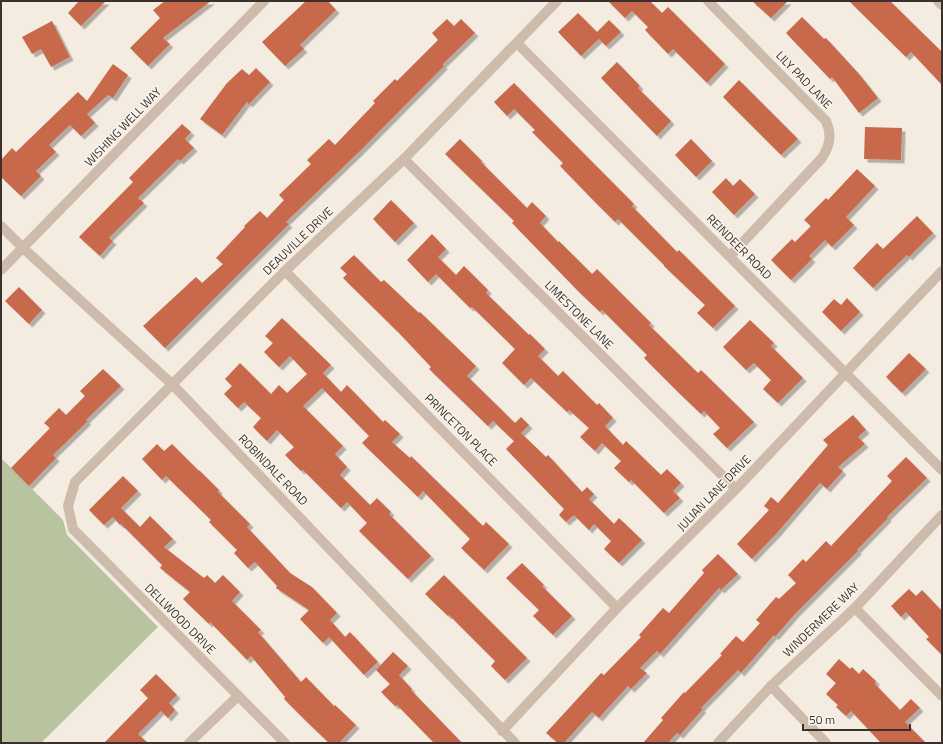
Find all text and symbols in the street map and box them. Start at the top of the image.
street label: LILY PAD LANE [772,46,837,113]
street label: WISHING WELL WAY [80,82,166,171]
street label: DEAUVILLE DRIVE [258,202,337,279]
street label: REINDEER ROAD [702,209,777,284]
street label: LIMESTONE LANE [540,276,618,354]
street label: PRINCETON PLACE [421,389,502,471]
street label: ROBINDALE ROAD [234,429,313,510]
street label: JULIAN LANE DRIVE [672,450,755,535]
street label: WINDERMERE WAY [778,578,864,661]
street label: DELLWOOD DRIVE [140,579,221,659]
scale bar [803,706,910,732]
text: 50 m [809,710,835,729]

